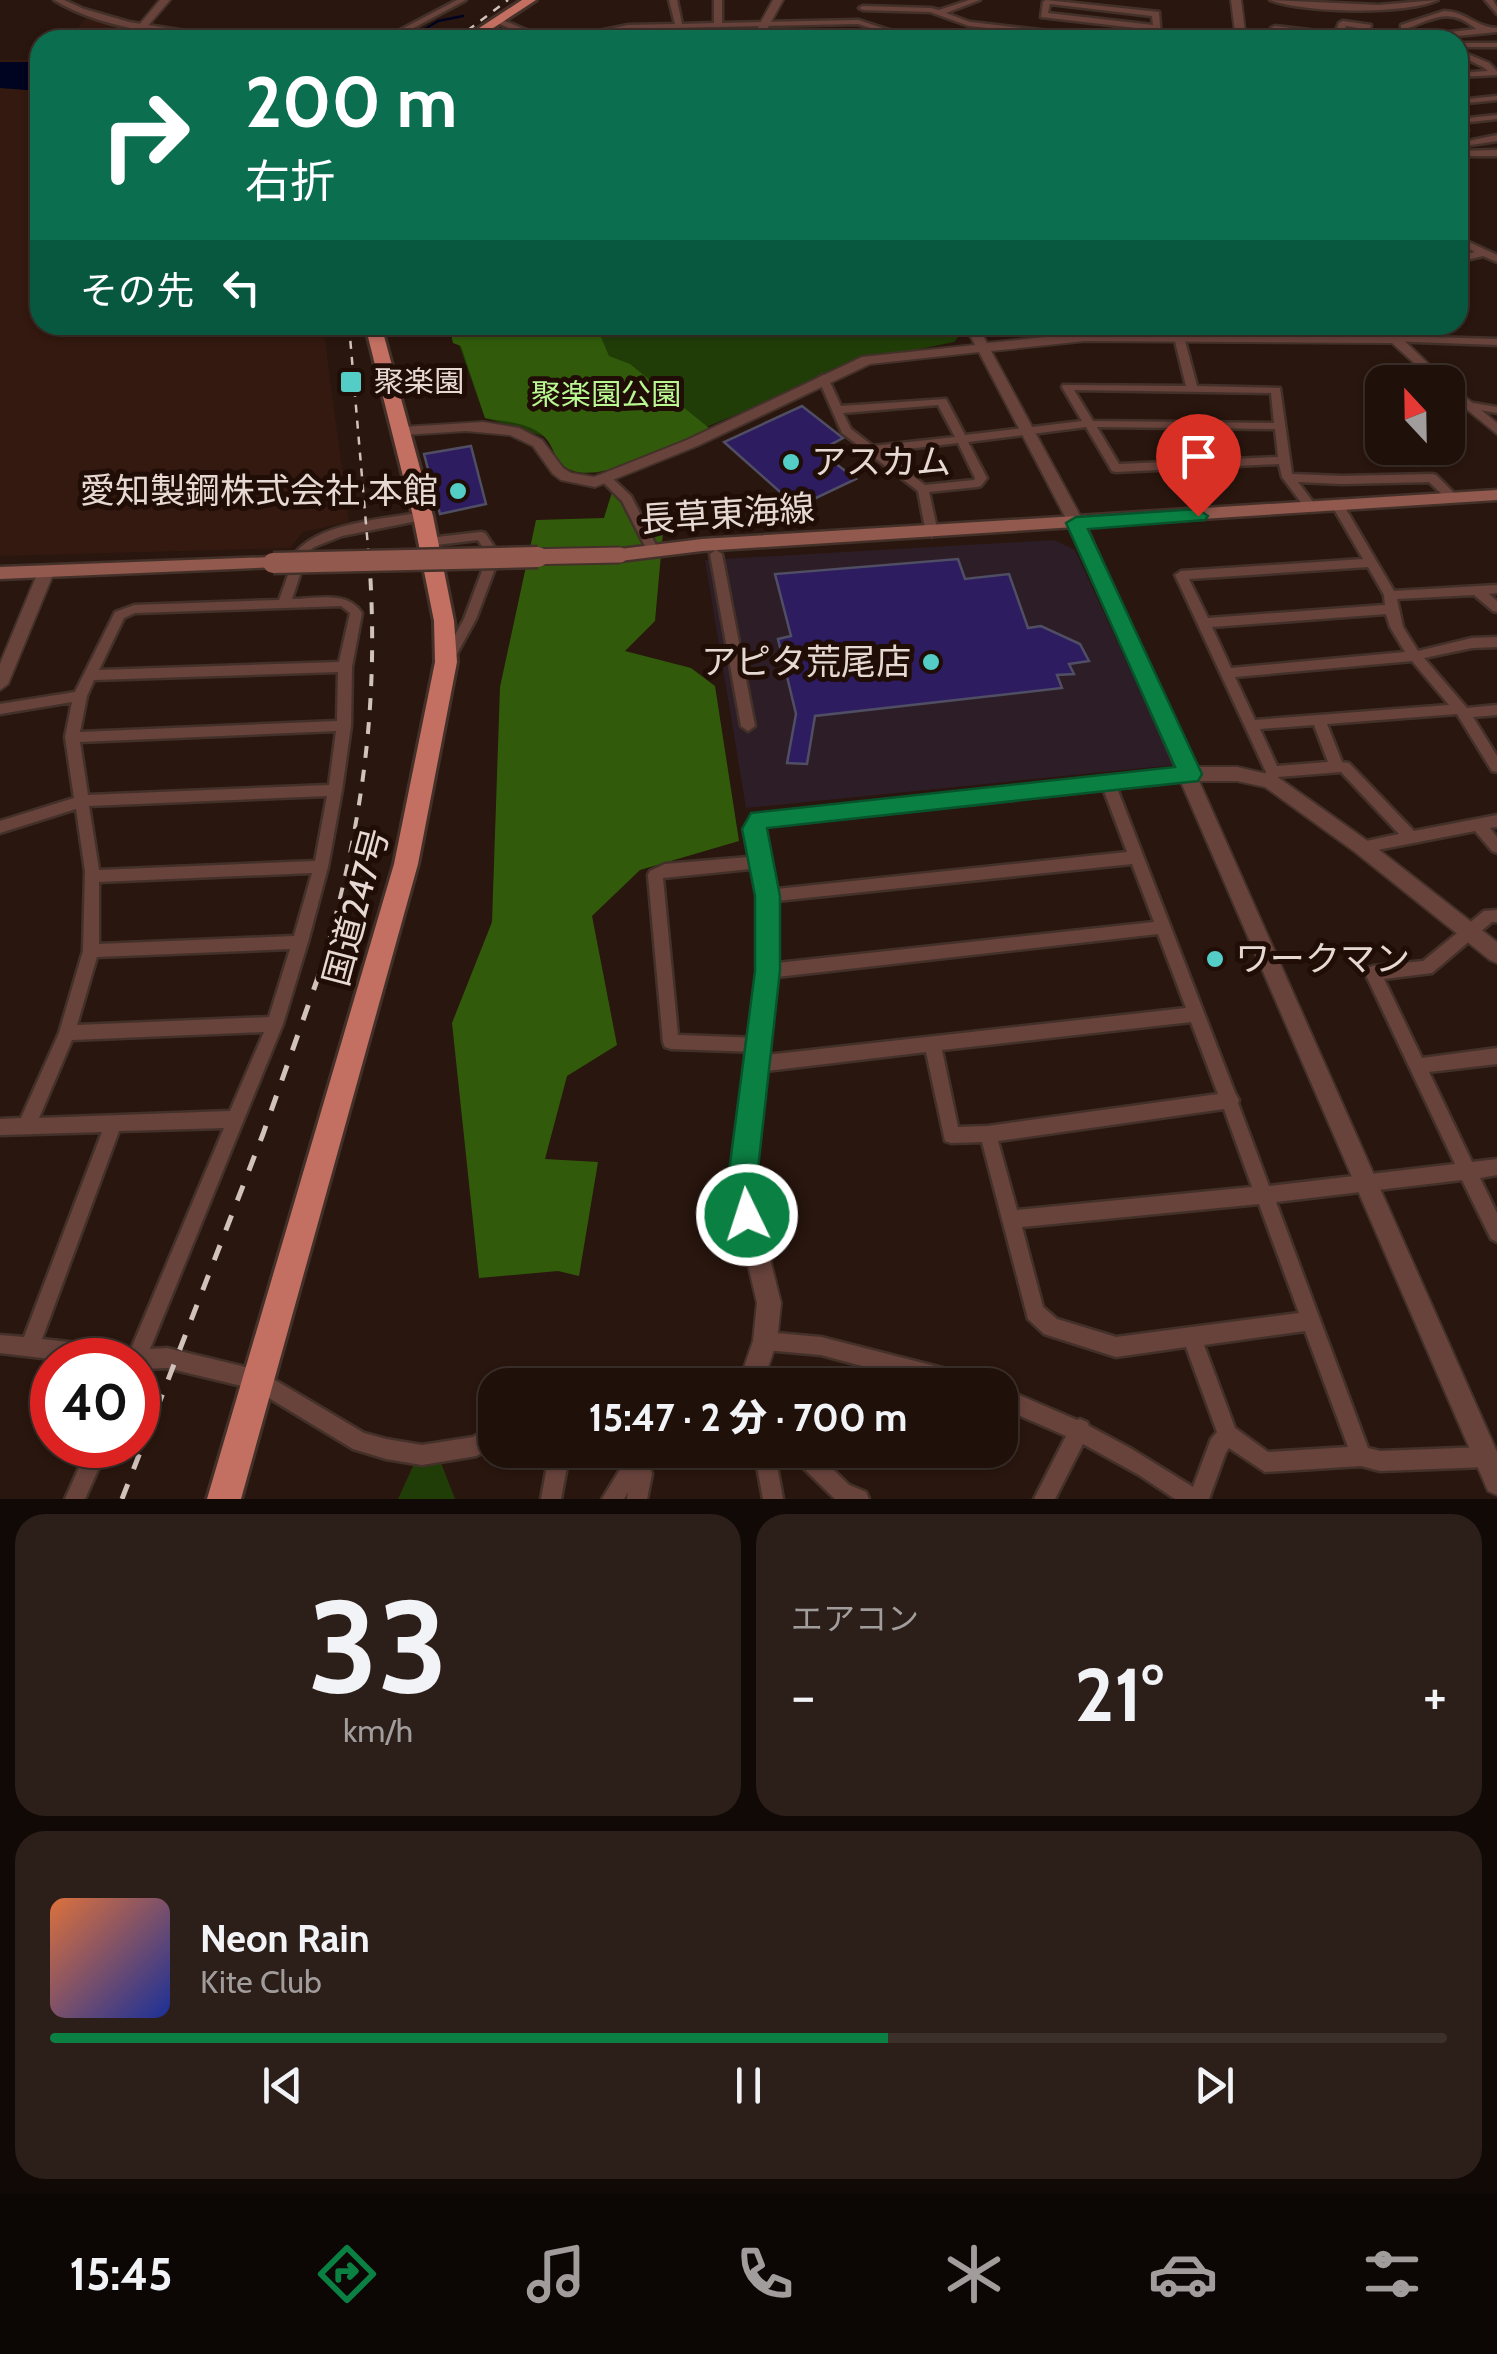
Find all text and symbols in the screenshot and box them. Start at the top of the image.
text: 200 m [245,59,457,145]
icon: right [80,70,210,200]
text: 右折 [245,154,335,208]
icon: left [214,260,269,315]
text: その先 [80,267,194,314]
place label: 聚楽園 [374,363,464,400]
north arrow [1365,365,1465,465]
map controls [1365,365,1465,465]
marker: 聚楽園 [338,369,364,395]
park label: 聚楽園公園 [531,376,681,413]
pin [1156,414,1241,517]
icon: arrive [1171,429,1226,484]
place label: アスカム [811,440,951,483]
marker: アスカム [780,451,802,473]
place label: 愛知製鋼株式会社 本館 [80,469,438,512]
marker: 愛知製鋼株式会社 本館 [447,480,469,502]
street label: 長草東海線 [638,486,816,541]
place label: アピタ荒尾店 [701,640,911,683]
marker: アピタ荒尾店 [920,651,942,673]
street label: 国道247号 [314,823,397,990]
place label: ワークマン [1235,937,1410,980]
marker: ワークマン [1204,948,1226,970]
position arrow [695,1163,799,1267]
speed limit sign: 40 [30,1338,160,1468]
text: 15:47 · 2 分 · 700 m [589,1394,907,1441]
text: 33 [308,1567,448,1725]
text: エアコン [791,1599,919,1638]
text: 21° [1074,1649,1164,1740]
text: − [791,1662,815,1729]
text: + [1423,1662,1447,1729]
text: km/h [343,1711,413,1750]
text: Neon Rain [200,1915,370,1962]
text: Kite Club [200,1962,322,2001]
icon: previous [255,2058,310,2113]
icon: pause [721,2058,776,2113]
icon: next [1187,2058,1242,2113]
icon: directions [312,2239,382,2309]
icon: music [521,2239,591,2309]
icon: phone [730,2239,800,2309]
icon: climate [939,2239,1009,2309]
icon: car [1148,2239,1218,2309]
icon: filters [1357,2239,1427,2309]
text: 15:45 [70,2247,172,2301]

